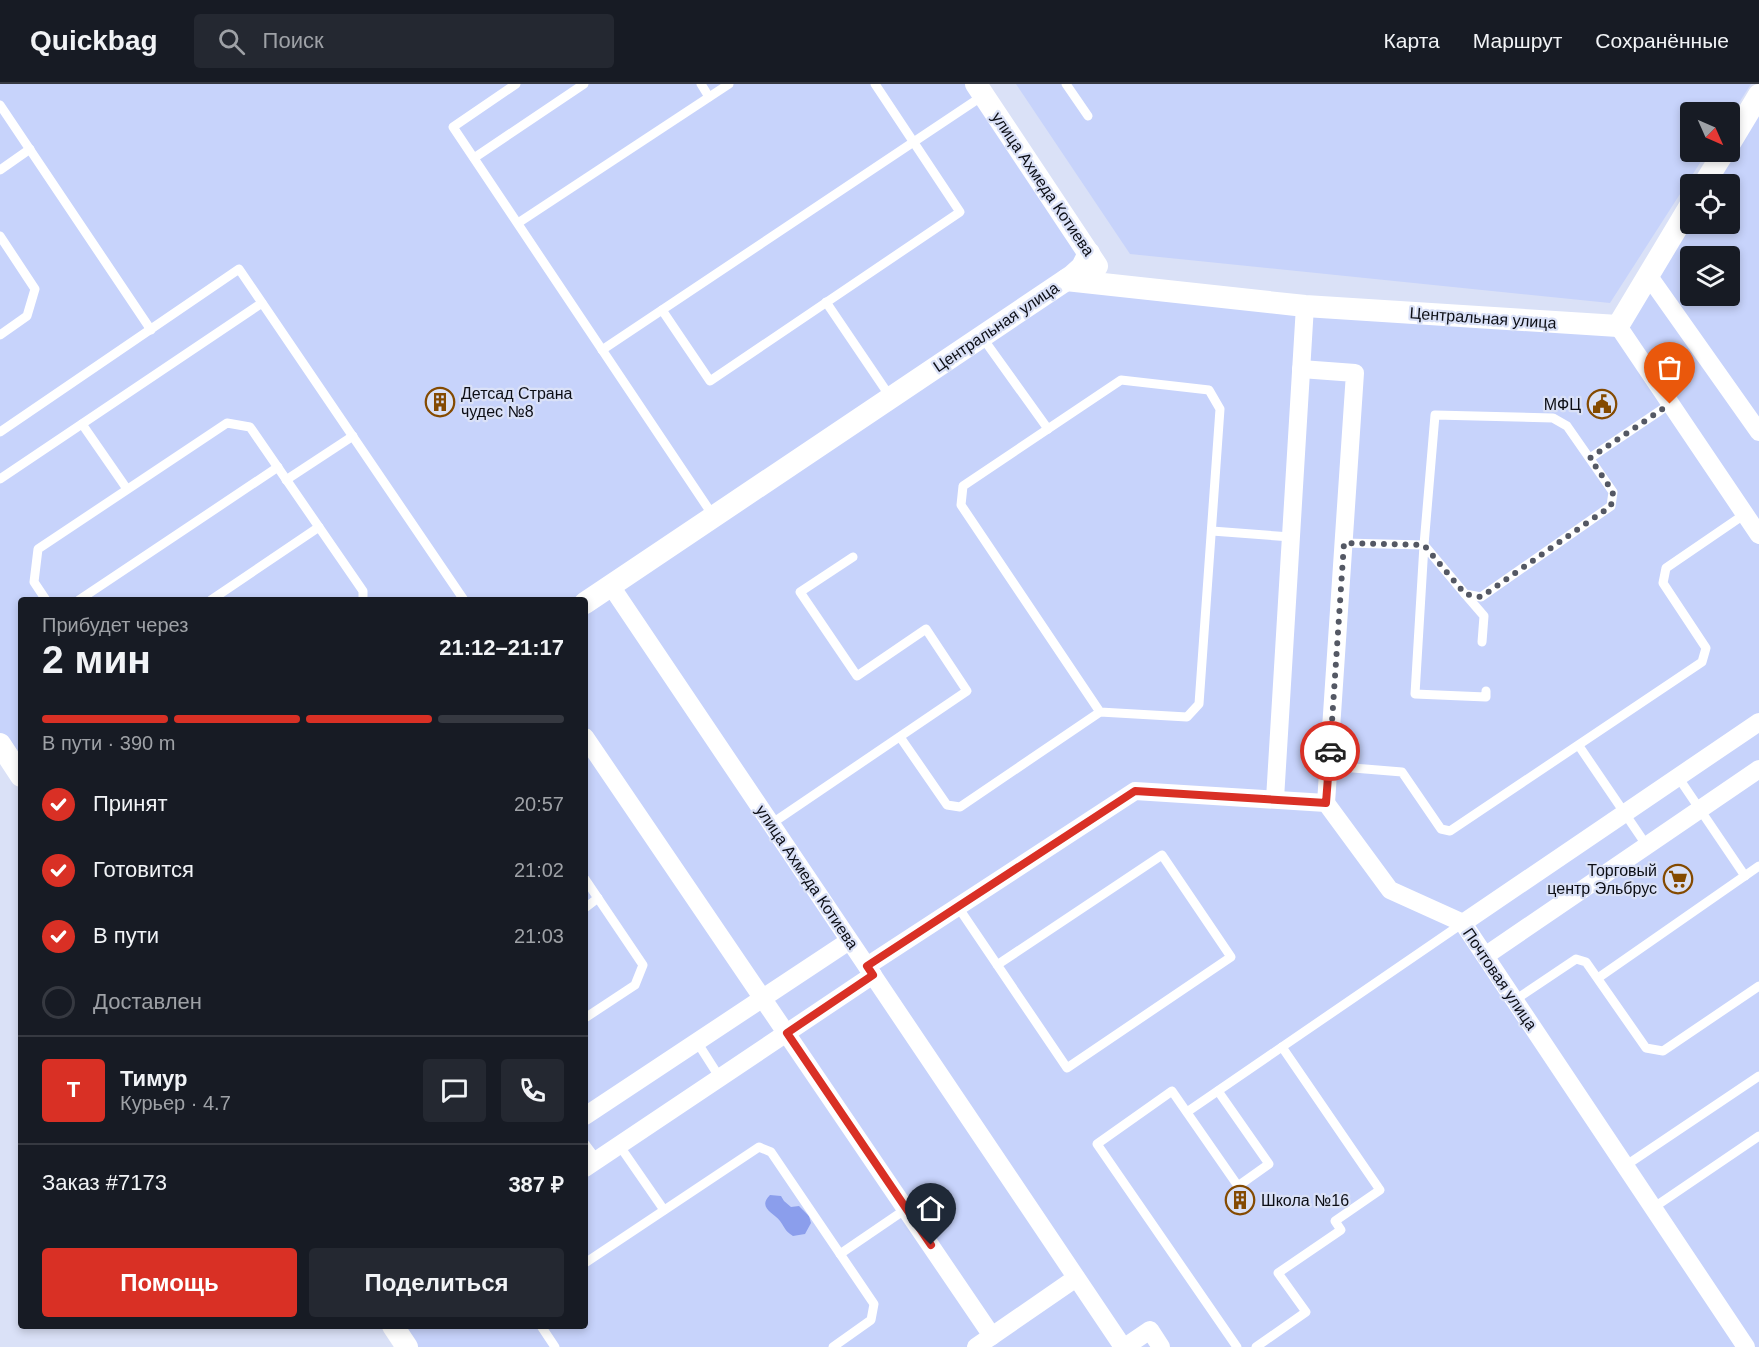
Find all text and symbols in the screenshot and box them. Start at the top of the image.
search box [194,14,614,68]
text: Quickbag [30,25,158,56]
icon: search [215,25,248,58]
text: Поиск [263,28,324,53]
text: Карта [1384,29,1440,52]
text: Маршрут [1473,29,1562,52]
text: Сохранённые [1595,29,1729,52]
north arrow [1680,102,1740,162]
map controls [1680,102,1740,306]
street label: улица Ахмеда Котиева [989,109,1098,259]
button: locate [1680,174,1740,234]
button: layers [1680,246,1740,306]
street label: Центральная улица [930,279,1062,375]
street label: Центральная улица [1409,304,1557,332]
pin [1644,342,1695,404]
icon: bag [1653,351,1686,384]
place label: Детсад Страна чудес №8 [461,385,573,420]
building icon: Детсад Страна чудес №8 [424,386,456,418]
public building icon: МФЦ [1586,388,1618,420]
place label: МФЦ [1544,396,1581,413]
text: Прибудет через [42,614,188,636]
text: 21:12–21:17 [439,635,564,660]
text: 2 мин [42,638,151,681]
courier [1300,721,1360,781]
text: В пути · 390 m [42,732,175,754]
icon: car [1314,735,1347,768]
icon: check [42,788,75,821]
text: Принят [93,791,167,816]
text: 20:57 [514,793,564,815]
street label: улица Ахмеда Котиева [753,802,862,952]
icon: check [42,854,75,887]
text: Готовится [93,857,194,882]
text: 21:02 [514,859,564,881]
place label: Торговый центр Эльбрус [1547,862,1657,897]
supermarket icon: Торговый центр Эльбрус [1662,863,1694,895]
icon: check [42,920,75,953]
text: В пути [93,923,159,948]
text: 21:03 [514,925,564,947]
street label: Почтовая улица [1460,925,1540,1033]
text: Доставлен [93,989,202,1014]
button: chat [423,1059,486,1122]
button: phone [501,1059,564,1122]
text: Тимур [120,1066,188,1091]
text: Т [67,1077,80,1102]
text: Курьер · 4.7 [120,1092,231,1114]
text: Заказ #7173 [42,1170,167,1195]
text: 387 ₽ [508,1172,564,1197]
pin [905,1183,956,1245]
building icon: Школа №16 [1224,1184,1256,1216]
icon: home [914,1192,947,1225]
place label: Школа №16 [1261,1192,1349,1209]
button: Помощь [42,1248,297,1317]
button: Поделиться [309,1248,564,1317]

